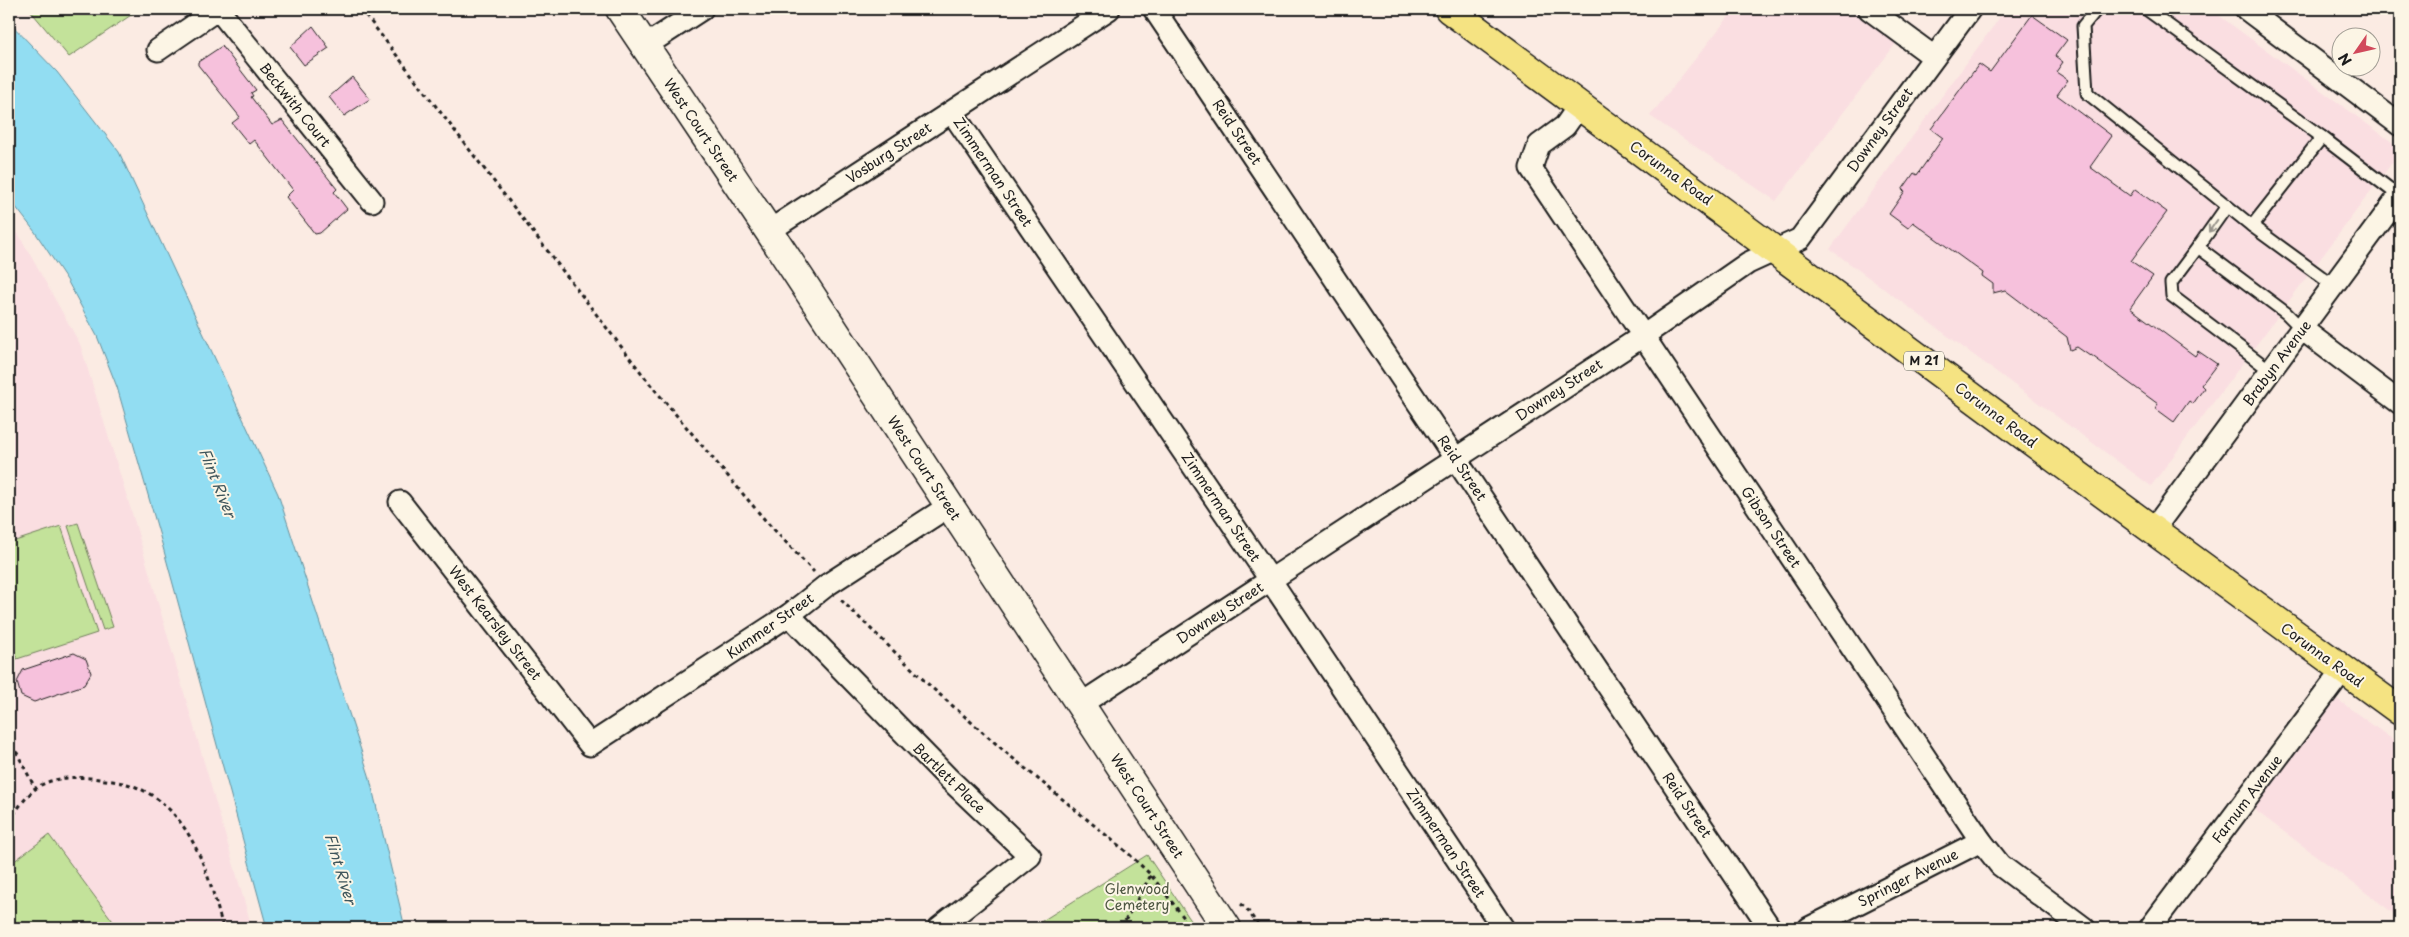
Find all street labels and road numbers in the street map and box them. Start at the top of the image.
street label: Beckwith Court [255,58,336,152]
street label: West Court Street [659,74,744,186]
street label: Downey Street [1842,83,1918,176]
street label: Reid Street [1208,95,1267,169]
street label: Zimmerman Street [949,113,1038,231]
street label: Vosburg Street [842,117,936,188]
street label: Corunna Road [1625,135,1717,210]
street label: Brabyn Avenue [2237,315,2316,410]
road number: M 21 [1904,352,1944,371]
street label: Downey Street [1511,353,1607,426]
street label: Corunna Road [1951,377,2042,452]
street label: West Court Street [883,411,966,524]
street label: Reid Street [1433,431,1492,505]
street label: Zimmerman Street [1177,448,1266,566]
street label: Gibson Street [1736,482,1807,572]
street label: West Kearsley Street [444,561,547,685]
street label: Downey Street [1172,576,1268,649]
street label: Kummer Street [722,587,818,664]
street label: Corunna Road [2276,617,2368,692]
street label: Bartlett Place [908,738,990,818]
street label: West Court Street [1106,749,1189,862]
street label: Farnum Avenue [2206,750,2287,847]
street label: Reid Street [1658,768,1717,842]
street label: Zimmerman Street [1402,784,1491,902]
street label: Springer Avenue [1854,843,1962,912]

